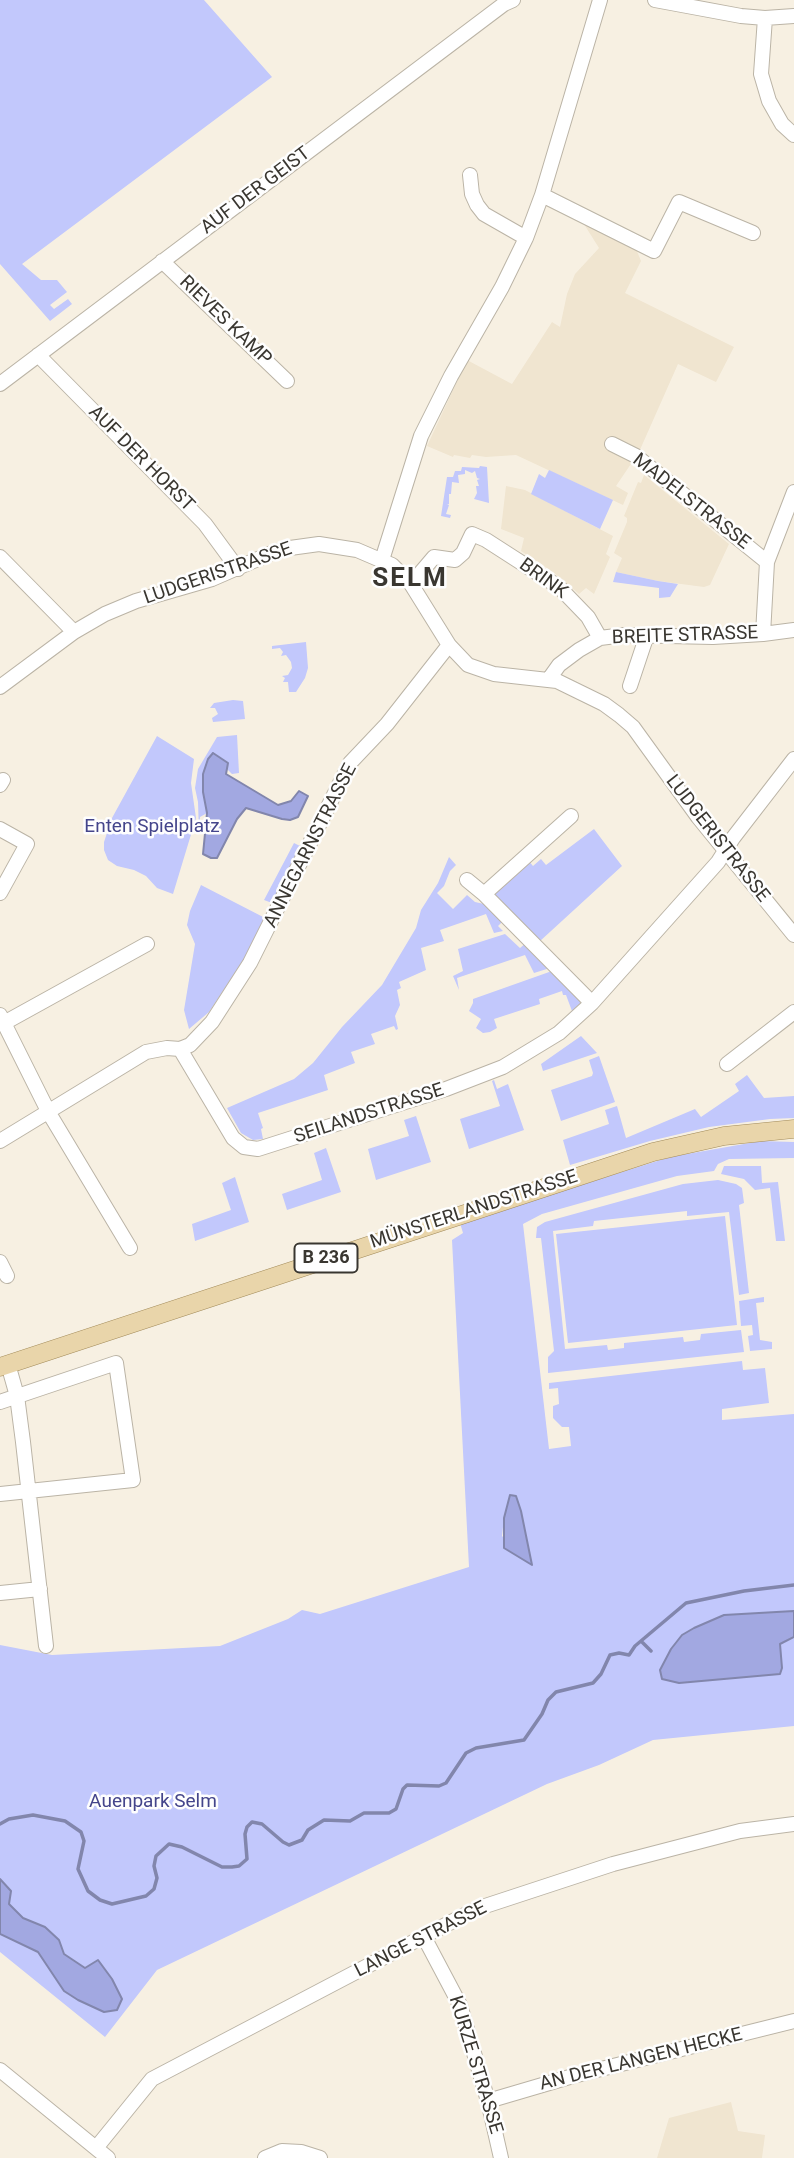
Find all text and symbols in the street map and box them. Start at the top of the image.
street label: AUF DER GEIST [197,142,315,240]
street label: RIEVES KAMP [174,271,276,371]
street label: AUF DER HORST [83,401,199,517]
street label: MADELSTRASSE [628,449,754,555]
street label: LUDGERISTRASSE [141,538,295,610]
street label: BRINK [514,554,572,604]
district label: SELM [373,563,447,595]
street label: BREITE STRASSE [612,622,758,650]
street label: ANNEGARNSTRASSE [260,760,362,932]
street label: LUDGERISTRASSE [660,771,774,907]
park label: Enten Spielplatz [84,816,220,838]
street label: SEILANDSTRASSE [291,1079,447,1149]
street label: MÜNSTERLANDSTRASSE [368,1166,580,1254]
road number: B 236 [294,1244,358,1273]
park label: Auenpark Selm [89,1791,217,1813]
street label: LANGE STRASSE [351,1897,491,1983]
street label: KURZE STRASSE [443,1993,507,2137]
street label: AN DER LANGEN HECKE [537,2024,745,2096]

